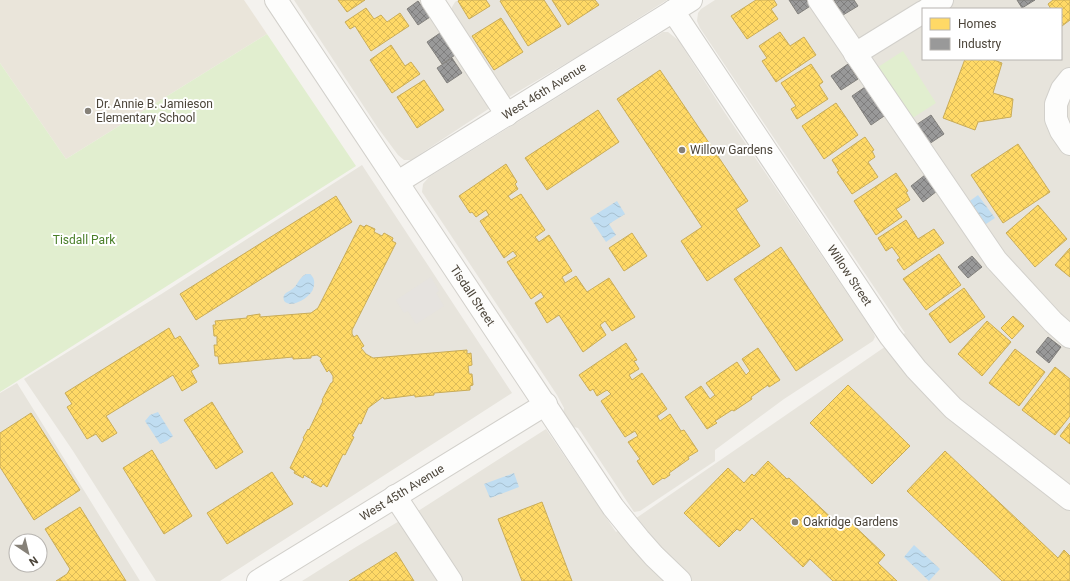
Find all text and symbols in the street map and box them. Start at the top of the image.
legend [922,8,1062,60]
text: Homes [958,17,996,31]
text: Industry [958,37,1002,51]
street label: West 46th Avenue [500,60,589,123]
place label: Dr. Annie B. Jamieson Elementary School [96,97,213,125]
marker: Dr. Annie B. Jamieson Elementary School [83,106,93,116]
place label: Willow Gardens [690,143,773,157]
marker: Willow Gardens [677,145,687,155]
park label: Tisdall Park [53,233,116,247]
street label: Willow Street [824,242,875,309]
street label: Tisdall Street [447,263,498,329]
street label: West 45th Avenue [357,461,447,524]
place label: Oakridge Gardens [803,515,898,529]
marker: Oakridge Gardens [790,517,800,527]
north arrow [8,533,48,573]
text: N [26,553,40,568]

